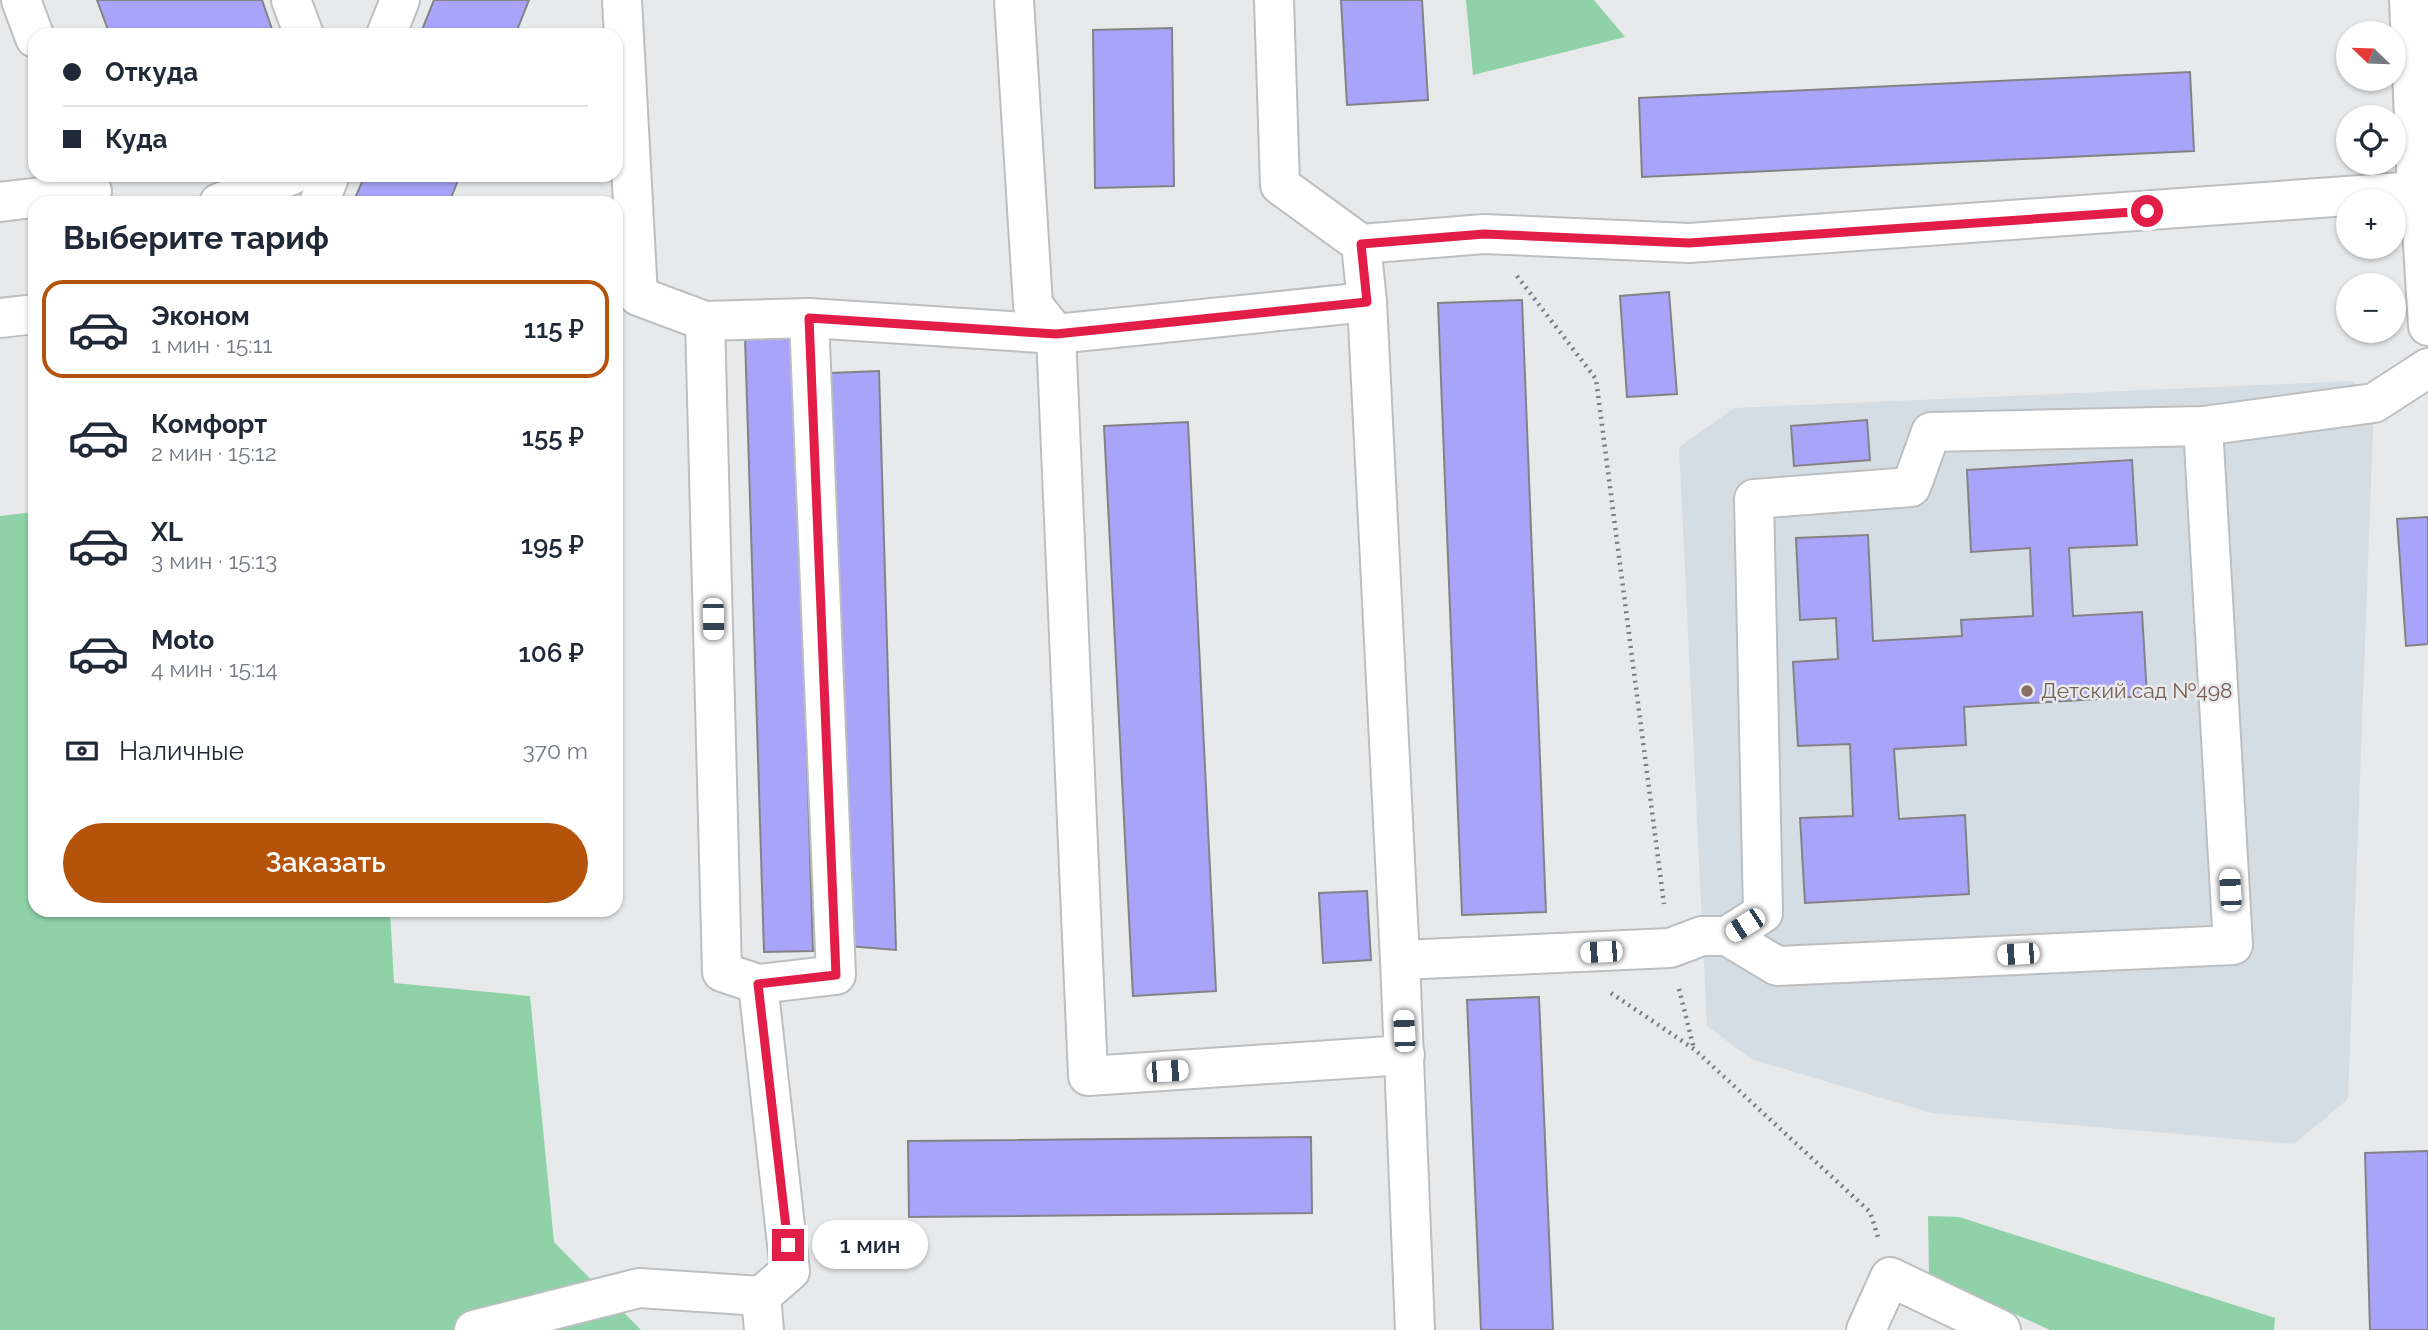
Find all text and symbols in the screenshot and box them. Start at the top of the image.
north arrow [2336,21,2406,91]
map controls [2336,21,2406,343]
text: Откуда [105,57,198,87]
button: locate [2336,105,2406,175]
text: Куда [105,124,168,154]
button: + [2336,189,2406,259]
route start [2131,195,2163,227]
text: Выберите тариф [63,219,329,256]
button: − [2336,273,2406,343]
icon: car [67,298,130,361]
text: Эконом [151,301,250,331]
text: 115 ₽ [524,314,584,344]
text: 1 мин · 15:11 [151,331,272,358]
icon: car [67,406,130,469]
text: Комфорт [151,409,267,439]
text: 155 ₽ [522,422,584,452]
text: 2 мин · 15:12 [151,439,277,466]
icon: car [67,514,130,577]
text: XL [151,517,183,547]
text: 195 ₽ [521,530,584,560]
text: 3 мин · 15:13 [151,547,277,574]
car [703,598,724,640]
icon: car [67,622,130,685]
text: Moto [151,625,214,655]
text: 106 ₽ [519,638,584,668]
text: 4 мин · 15:14 [151,655,278,682]
place label: Детский сад №498 [2041,678,2233,703]
marker: Детский сад №498 [2019,683,2035,699]
icon: cash [63,732,101,770]
text: Наличные [119,736,244,766]
text: 370 m [523,737,588,764]
button: Заказать [63,823,588,903]
car [2219,868,2242,912]
car [1722,905,1769,945]
car [1580,940,1623,964]
car [1997,942,2040,966]
car [1393,1009,1416,1053]
car [1146,1059,1189,1083]
callout: 1 мин [812,1220,928,1270]
route end [772,1229,804,1261]
text: 1 мин [840,1231,900,1258]

